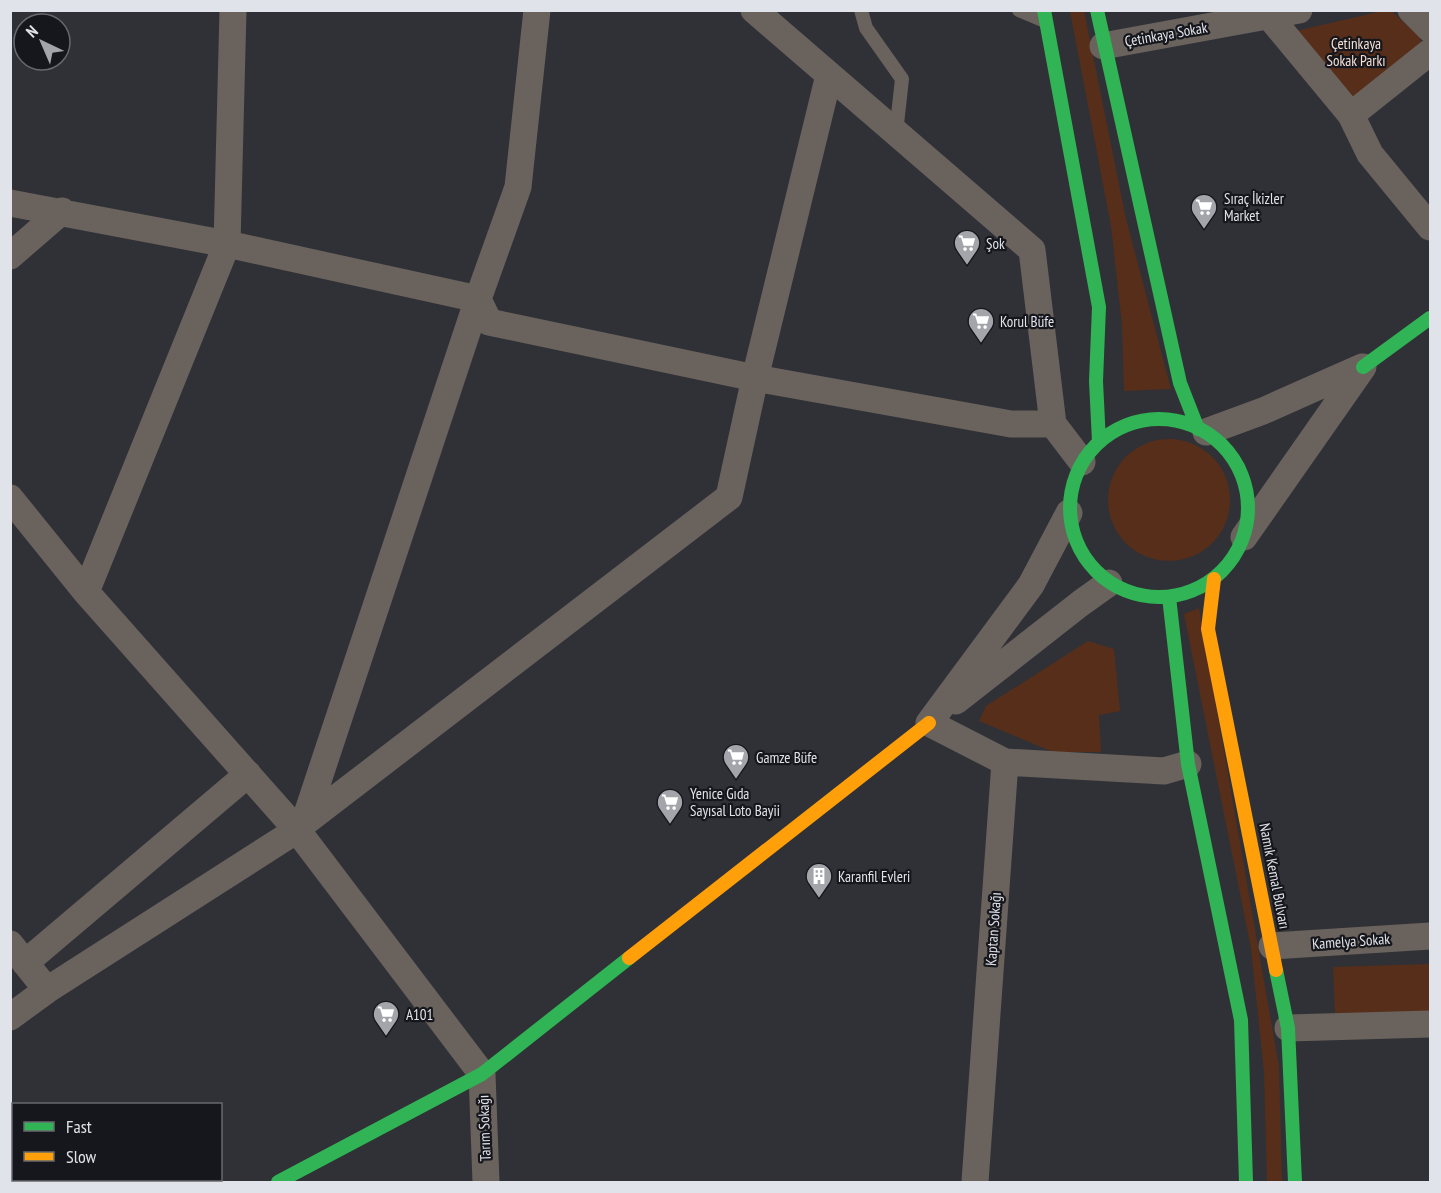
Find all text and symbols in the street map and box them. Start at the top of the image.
north arrow [12,12,72,72]
street label: Çetinkaya Sokak [1123,17,1209,51]
text: N [22,21,42,41]
park label: Çetinkaya Sokak Parkı [1327,34,1385,70]
place label: Sıraç İkizler Market [1224,189,1285,225]
supermarket icon: Sıraç İkizler Market [1189,192,1219,230]
supermarket icon: Şok [952,228,982,266]
place label: Şok [986,234,1005,253]
supermarket icon: Korul Büfe [966,306,996,344]
place label: Korul Büfe [1000,312,1054,331]
supermarket icon: Gamze Büfe [721,742,751,780]
place label: Gamze Büfe [756,748,817,767]
place label: Yenice Gıda Sayısal Loto Bayii [690,784,780,820]
supermarket icon: Yenice Gıda Sayısal Loto Bayii [655,787,685,825]
street label: Namık Kemal Bulvarı [1255,821,1295,931]
building icon: Karanfil Evleri [804,861,834,899]
place label: Karanfil Evleri [838,867,910,886]
street label: Kaptan Sokağı [981,891,1005,967]
street label: Kamelya Sokak [1311,929,1391,953]
supermarket icon: A101 [371,999,401,1037]
place label: A101 [406,1005,433,1024]
street label: Tarım Sokağı [473,1095,495,1161]
legend [12,1103,222,1181]
text: Fast [66,1115,92,1138]
text: Slow [66,1145,97,1168]

